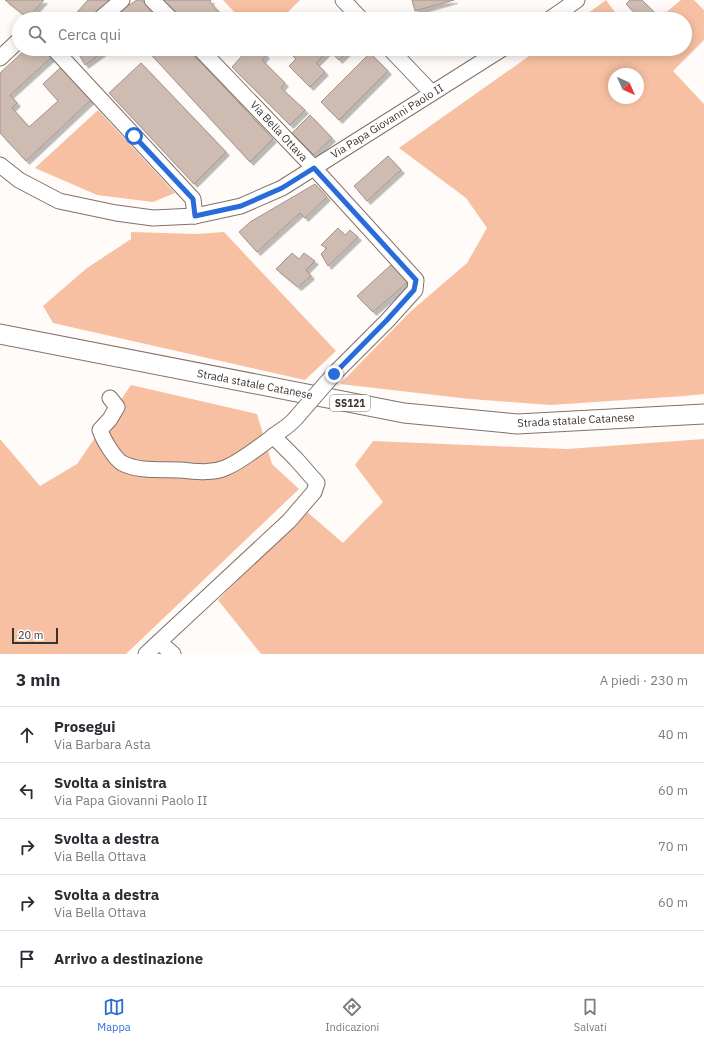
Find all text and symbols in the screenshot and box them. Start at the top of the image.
search box [12,12,692,56]
icon: search [26,23,48,45]
text: Cerca qui [58,25,121,44]
north arrow [608,68,644,104]
street label: Via Papa Giovanni Paolo II [328,81,446,161]
street label: Via Bella Ottava [247,98,311,164]
route start [125,127,143,145]
route end [325,365,343,383]
street label: Strada statale Catanese [196,366,314,402]
road number: SS121 [330,395,370,411]
street label: Strada statale Catanese [517,410,635,430]
scale bar [12,626,58,645]
text: 20 m [18,628,43,642]
text: 3 min [16,669,60,691]
text: A piedi · 230 m [600,672,688,689]
text: Prosegui [54,717,116,736]
icon: ahead [16,724,38,746]
text: 40 m [658,726,688,743]
text: Via Barbara Asta [54,736,151,753]
text: Svolta a sinistra [54,773,167,792]
icon: left [16,780,38,802]
text: 60 m [658,782,688,799]
text: Via Papa Giovanni Paolo II [54,792,207,809]
text: Svolta a destra [54,829,159,848]
icon: right [16,836,38,858]
text: 70 m [658,838,688,855]
text: Via Bella Ottava [54,848,146,865]
text: Svolta a destra [54,885,159,904]
icon: right [16,892,38,914]
text: 60 m [658,894,688,911]
text: Via Bella Ottava [54,904,146,921]
icon: arrive [16,948,38,970]
text: Arrivo a destinazione [54,949,203,968]
tab: Mappa [97,996,131,1034]
tab: Indicazioni [325,996,379,1034]
tab: Salvati [574,996,607,1034]

